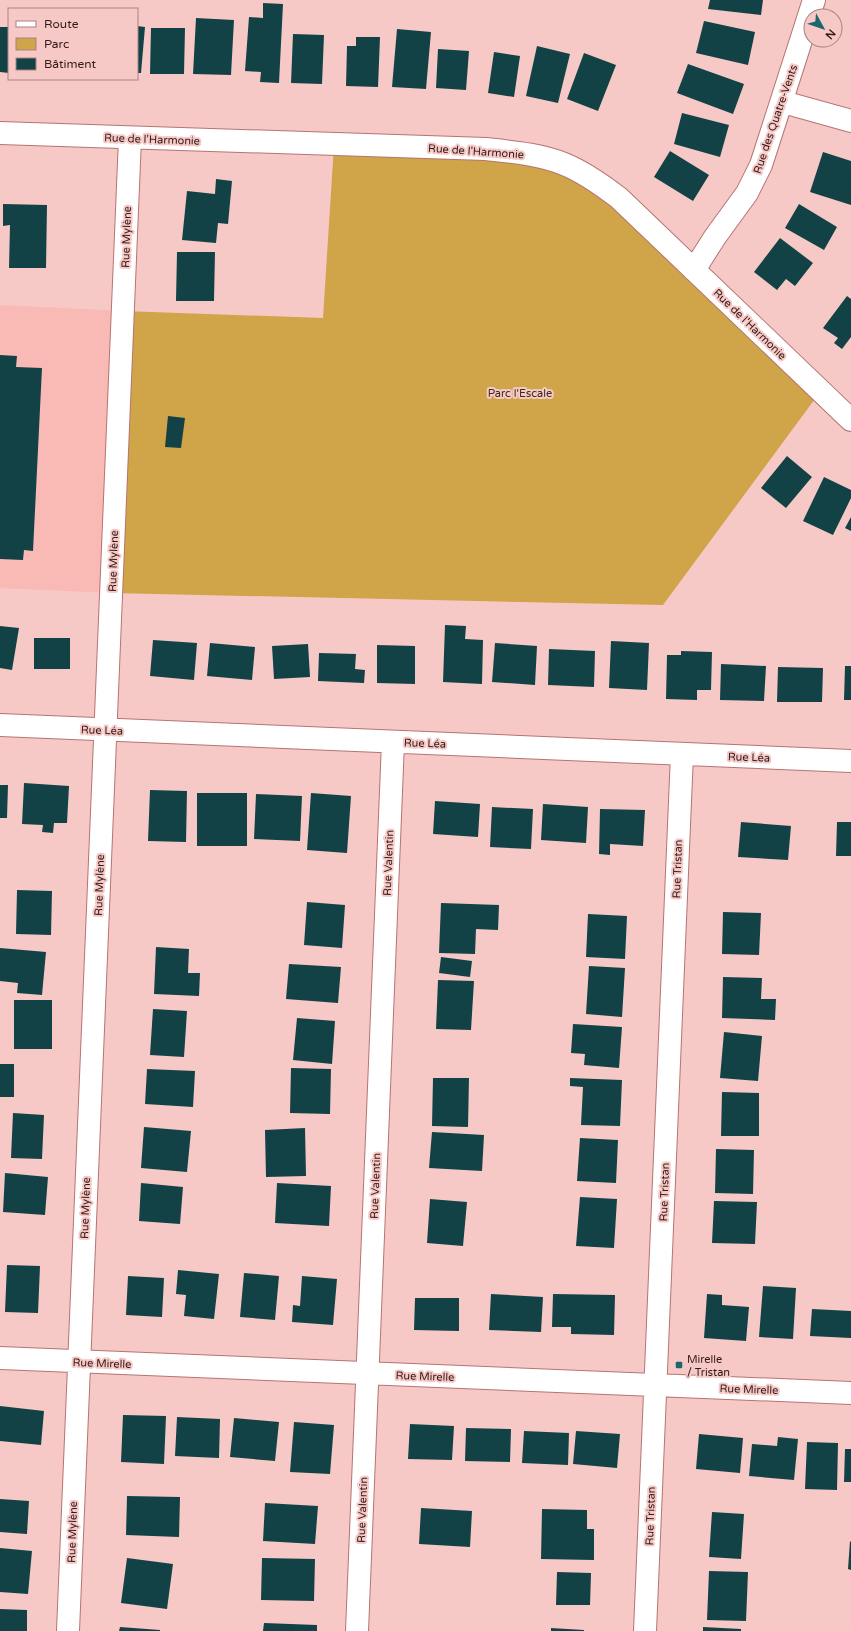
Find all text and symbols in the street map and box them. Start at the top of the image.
legend [8,8,138,80]
north arrow [803,8,843,48]
text: Route [44,17,79,31]
text: N [822,27,838,42]
text: Parc [44,37,69,51]
text: Bâtiment [44,57,96,71]
street label: Rue des Quatre-Vents [751,63,800,175]
street label: Rue de l'Harmonie [104,131,200,148]
street label: Rue de l'Harmonie [428,142,524,161]
street label: Rue Mylène [119,206,134,268]
street label: Rue de l'Harmonie [711,286,789,362]
park label: Parc l'Escale [488,387,552,400]
street label: Rue Mylène [106,530,121,592]
street label: Rue Léa [81,723,123,738]
street label: Rue Léa [404,736,446,751]
street label: Rue Léa [728,750,770,765]
street label: Rue Valentin [381,830,396,896]
street label: Rue Tristan [670,839,685,899]
street label: Rue Mylène [92,854,107,916]
street label: Rue Valentin [368,1153,383,1219]
street label: Rue Tristan [657,1162,672,1222]
street label: Rue Mylène [78,1177,93,1239]
place label: Mirelle / Tristan [687,1353,730,1379]
street label: Rue Mirelle [72,1356,132,1371]
marker: Mirelle / Tristan [674,1360,684,1370]
street label: Rue Mirelle [395,1369,455,1384]
street label: Rue Mirelle [719,1382,779,1397]
street label: Rue Valentin [355,1477,370,1543]
street label: Rue Tristan [643,1486,658,1546]
street label: Rue Mylène [65,1501,80,1563]

